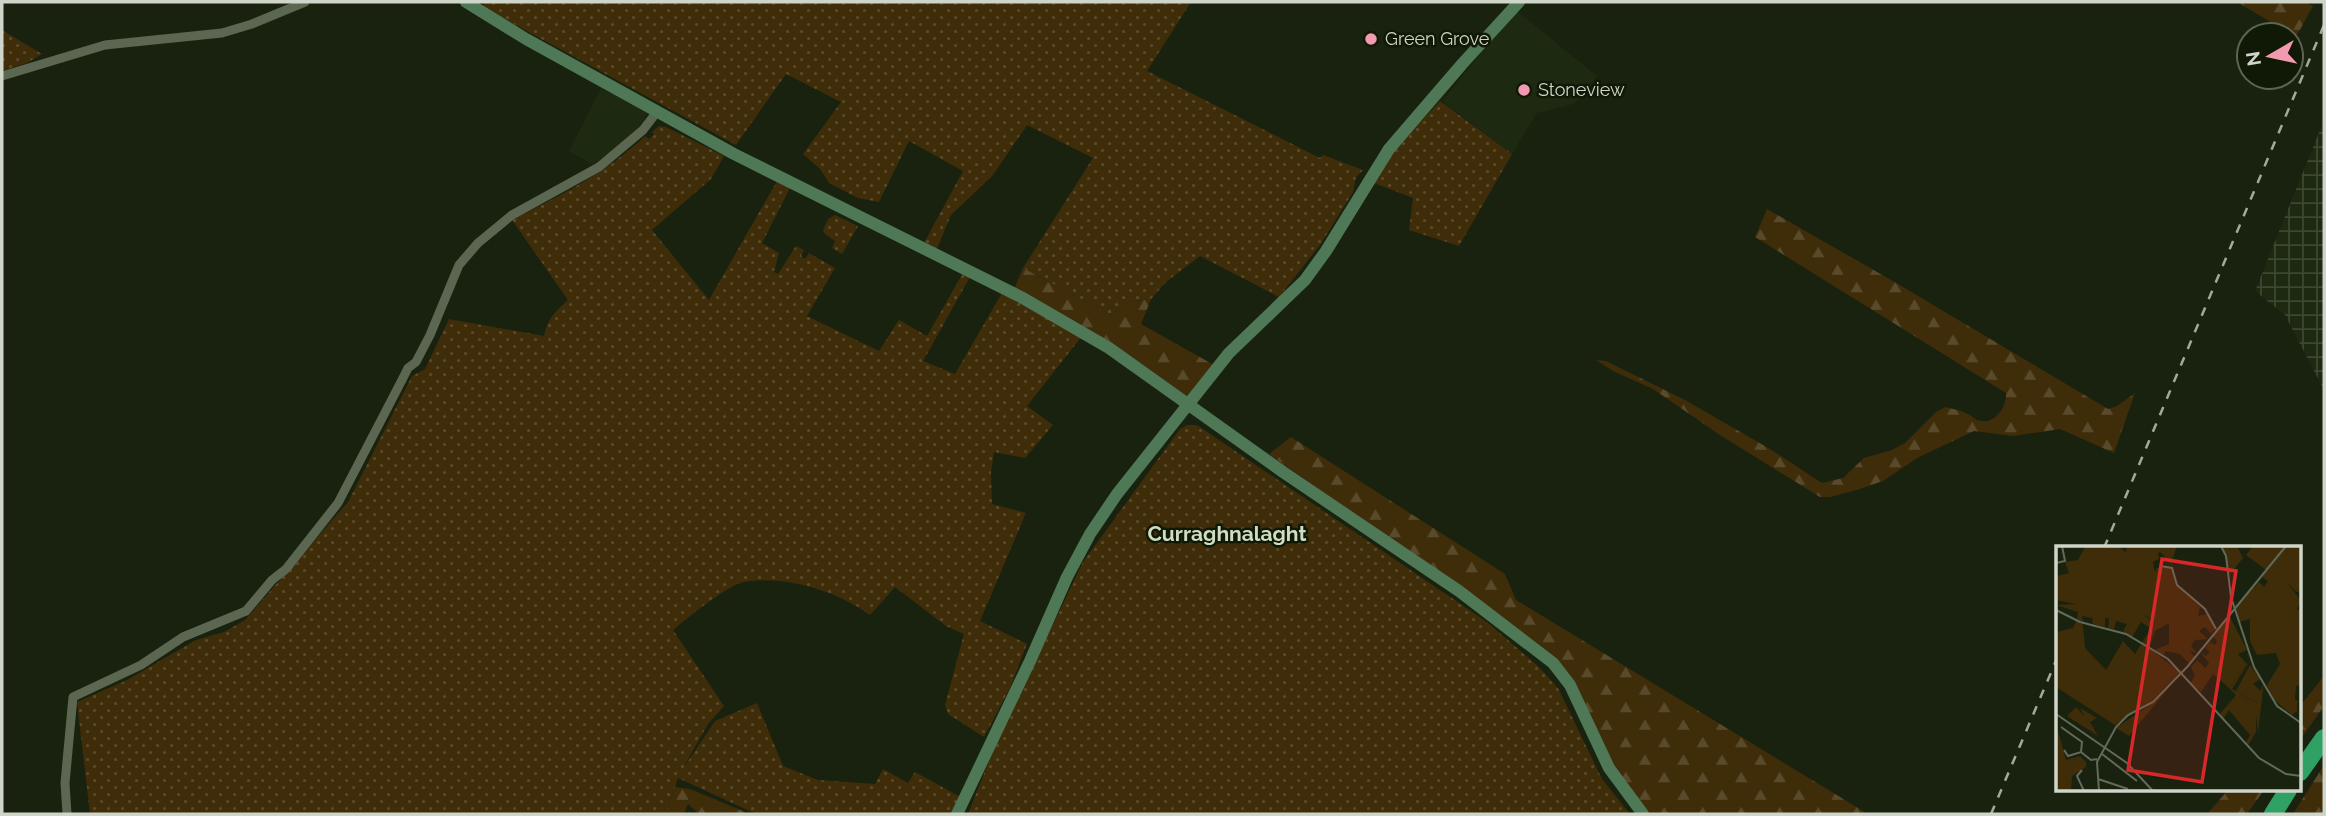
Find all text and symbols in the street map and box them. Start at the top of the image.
north arrow [2235,21,2305,91]
place label: Green Grove [1385,28,1490,49]
marker: Green Grove [1363,31,1379,47]
text: N [2241,50,2265,68]
place label: Stoneview [1538,79,1625,100]
marker: Stoneview [1516,82,1532,98]
district label: Curraghnalaght [1147,521,1307,546]
inset map [2056,546,2302,792]

